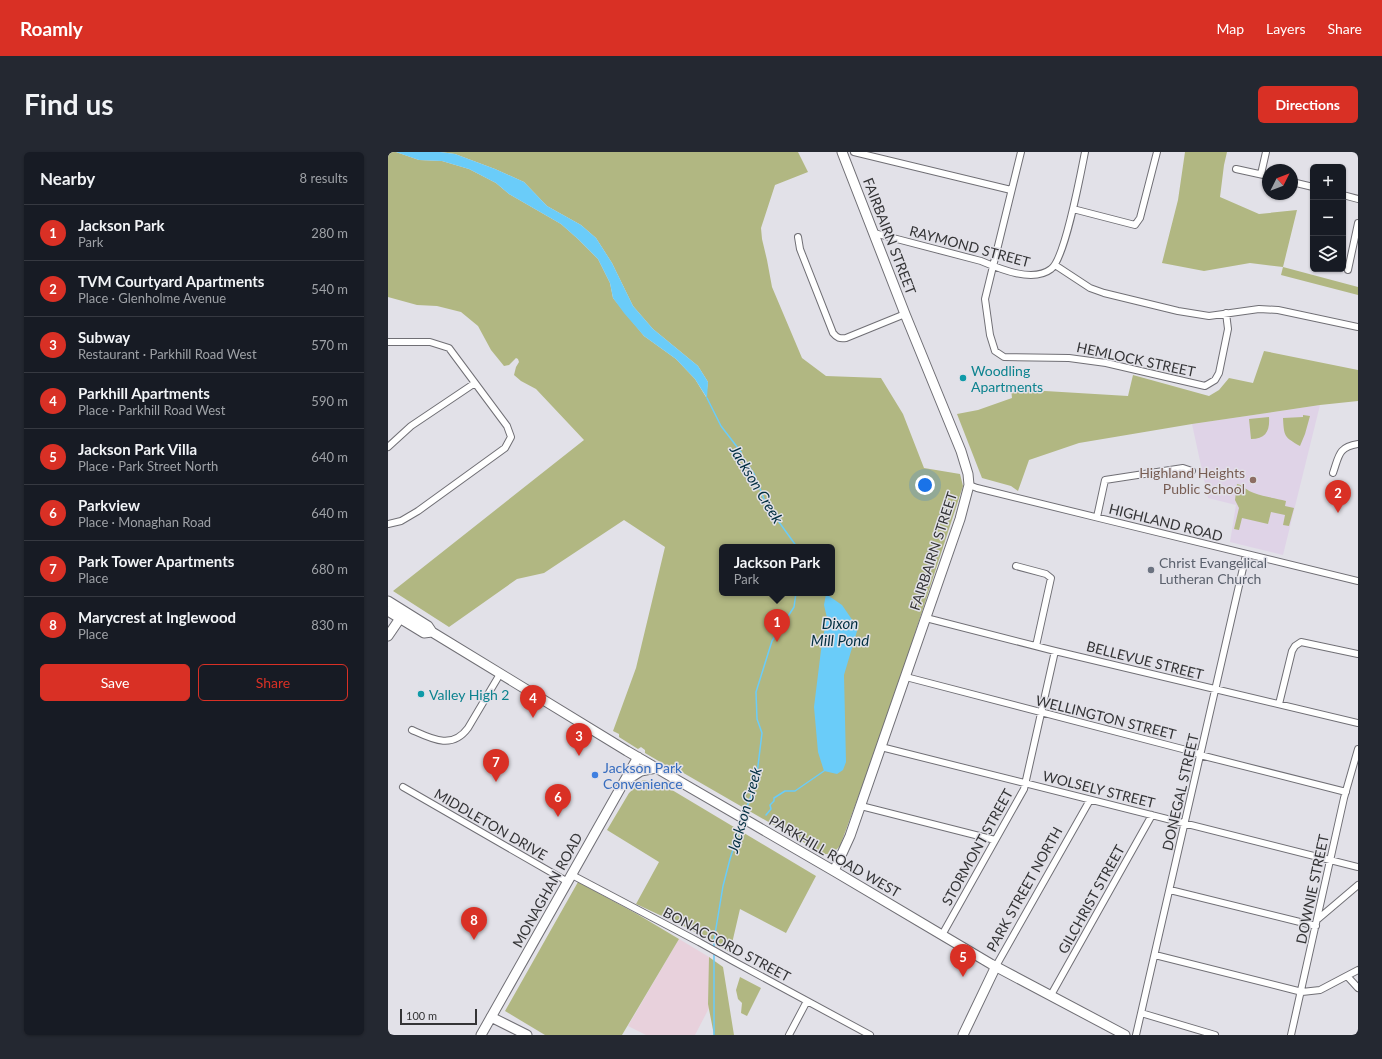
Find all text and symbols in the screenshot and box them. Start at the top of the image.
text: Roamly [20,17,83,40]
text: Map [1216,20,1244,37]
text: Layers [1266,20,1306,37]
text: Share [1328,20,1362,37]
button: Directions [1258,86,1358,123]
text: Find us [24,87,114,121]
north arrow [1262,164,1298,200]
map controls [1310,164,1346,272]
button: + [1310,164,1346,200]
text: Nearby [40,168,95,189]
text: 8 results [300,170,348,186]
street label: FAIRBAIRN STREET [860,175,920,297]
button: − [1310,200,1346,236]
text: Jackson Park [78,216,165,234]
street label: RAYMOND STREET [908,222,1033,270]
text: 1 [49,225,57,241]
text: 280 m [311,225,348,241]
text: Park [78,234,103,250]
button: layers [1310,236,1346,272]
text: TVM Courtyard Apartments [78,272,264,290]
text: 2 [49,281,57,297]
text: 540 m [311,281,348,297]
text: Place · Glenholme Avenue [78,290,226,306]
text: Subway [78,328,130,346]
text: 3 [49,337,57,353]
text: 570 m [311,337,348,353]
street label: HEMLOCK STREET [1075,338,1198,380]
text: Restaurant · Parkhill Road West [78,346,257,362]
place label: Woodling Apartments [971,362,1043,395]
marker: Woodling Apartments [958,373,968,383]
text: Parkhill Apartments [78,384,210,402]
text: 4 [49,393,57,409]
text: 590 m [311,393,348,409]
text: Place · Parkhill Road West [78,402,225,418]
text: Jackson Park Villa [78,440,197,458]
water label: Jackson Creek [726,441,788,527]
text: 5 [49,449,57,465]
text: 640 m [311,449,348,465]
text: Place · Park Street North [78,458,218,474]
place label: Highland Heights Public School [1139,464,1245,497]
your location [915,475,935,495]
marker: Highland Heights Public School [1248,475,1258,485]
pin: 2 [1325,480,1351,513]
street label: FAIRBAIRN STREET [906,489,960,612]
text: Parkview [78,496,140,514]
street label: HIGHLAND ROAD [1107,500,1225,544]
text: 6 [49,505,57,521]
text: 640 m [311,505,348,521]
text: Place · Monaghan Road [78,514,211,530]
popup [719,544,835,596]
text: Park Tower Apartments [78,552,234,570]
text: Jackson Park [734,553,820,571]
place label: Christ Evangelical Lutheran Church [1159,554,1267,587]
text: 7 [49,561,57,577]
text: 680 m [311,561,348,577]
marker: Christ Evangelical Lutheran Church [1146,565,1156,575]
text: Place [78,570,108,586]
text: Park [734,571,759,587]
text: Marycrest at Inglewood [78,608,236,626]
pin: 1 [764,609,790,642]
water label: Dixon Mill Pond [811,614,869,649]
text: 8 [49,617,57,633]
text: 830 m [311,617,348,633]
text: Place [78,626,108,642]
street label: BELLEVUE STREET [1085,637,1206,683]
button: Save [40,664,190,701]
button: Share [198,664,348,701]
pin: 4 [520,685,546,718]
place label: Valley High 2 [429,686,509,703]
marker: Valley High 2 [416,689,426,699]
street label: WELLINGTON STREET [1034,691,1179,743]
pin: 3 [566,723,592,756]
street label: DONEGAL STREET [1158,731,1202,852]
pin: 7 [483,749,509,782]
place label: Jackson Park Convenience [603,759,683,792]
water label: Jackson Creek [723,764,765,856]
street label: WOLSELY STREET [1041,767,1158,811]
marker: Jackson Park Convenience [590,770,600,780]
pin: 6 [545,784,571,817]
street label: MIDDLETON DRIVE [431,785,551,863]
street label: STORMONT STREET [938,785,1016,908]
street label: PARKHILL ROAD WEST [766,811,904,901]
street label: PARK STREET NORTH [983,824,1065,954]
street label: MONAGHAN ROAD [508,830,586,950]
street label: DOWNIE STREET [1292,832,1332,945]
street label: GILCHRIST STREET [1054,841,1128,956]
street label: BONACCORD STREET [660,903,794,985]
pin: 8 [461,907,487,940]
pin: 5 [950,944,976,977]
scale bar [400,1007,477,1026]
text: 100 m [406,1009,437,1022]

